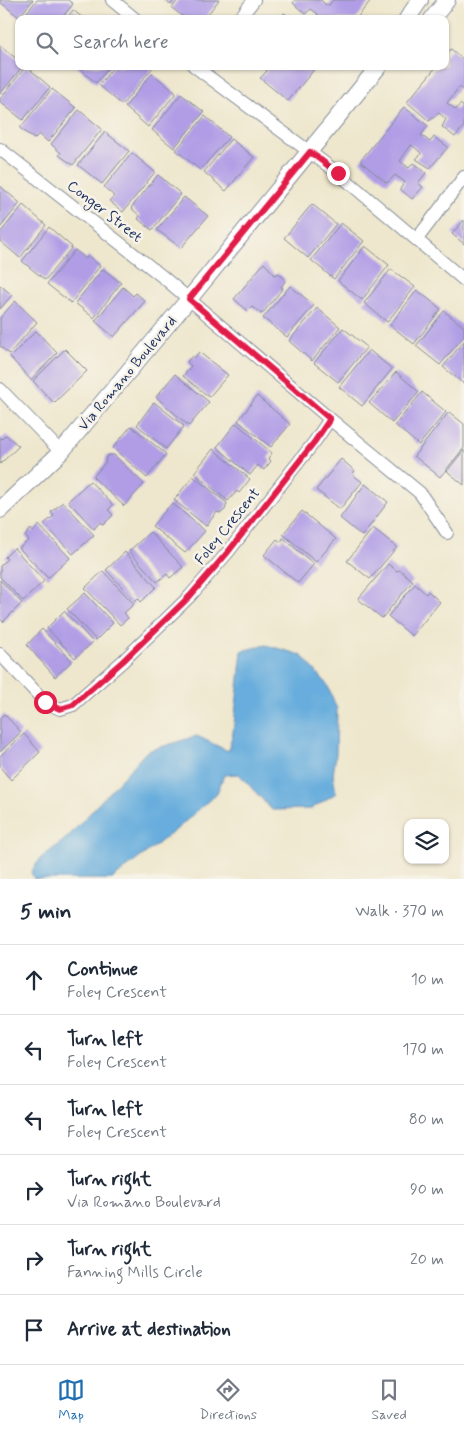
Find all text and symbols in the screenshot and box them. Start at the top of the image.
search box [15,15,449,70]
icon: search [33,29,61,57]
text: Search here [73,30,169,55]
route end [327,162,350,185]
street label: Conger Street [62,176,146,248]
street label: Via Romano Boulevard [74,312,182,435]
street label: Foley Crescent [191,484,265,569]
route start [34,691,57,714]
map controls [404,819,449,864]
button: layers [404,819,449,864]
text: 5 min [20,898,72,926]
text: Walk · 370 m [355,901,444,922]
text: Continue [67,957,138,982]
icon: ahead [20,966,48,994]
text: 10 m [411,969,444,990]
text: Foley Crescent [67,982,167,1003]
text: Turn left [67,1027,143,1052]
icon: left [20,1036,48,1064]
text: 170 m [402,1039,444,1060]
text: Foley Crescent [67,1052,167,1073]
text: Turn left [67,1097,143,1122]
icon: left [20,1106,48,1134]
text: 80 m [409,1109,444,1130]
text: Foley Crescent [67,1122,167,1143]
text: Turn right [67,1167,151,1192]
icon: right [20,1176,48,1204]
text: 90 m [410,1179,444,1200]
text: Via Romano Boulevard [67,1192,221,1213]
text: Turn right [67,1237,151,1262]
icon: right [20,1246,48,1274]
text: 20 m [410,1249,444,1270]
text: Fanning Mills Circle [67,1262,203,1283]
icon: arrive [20,1316,48,1344]
text: Arrive at destination [67,1317,231,1342]
tab: Map [57,1376,85,1424]
tab: Directions [200,1376,257,1424]
tab: Saved [371,1376,407,1424]

